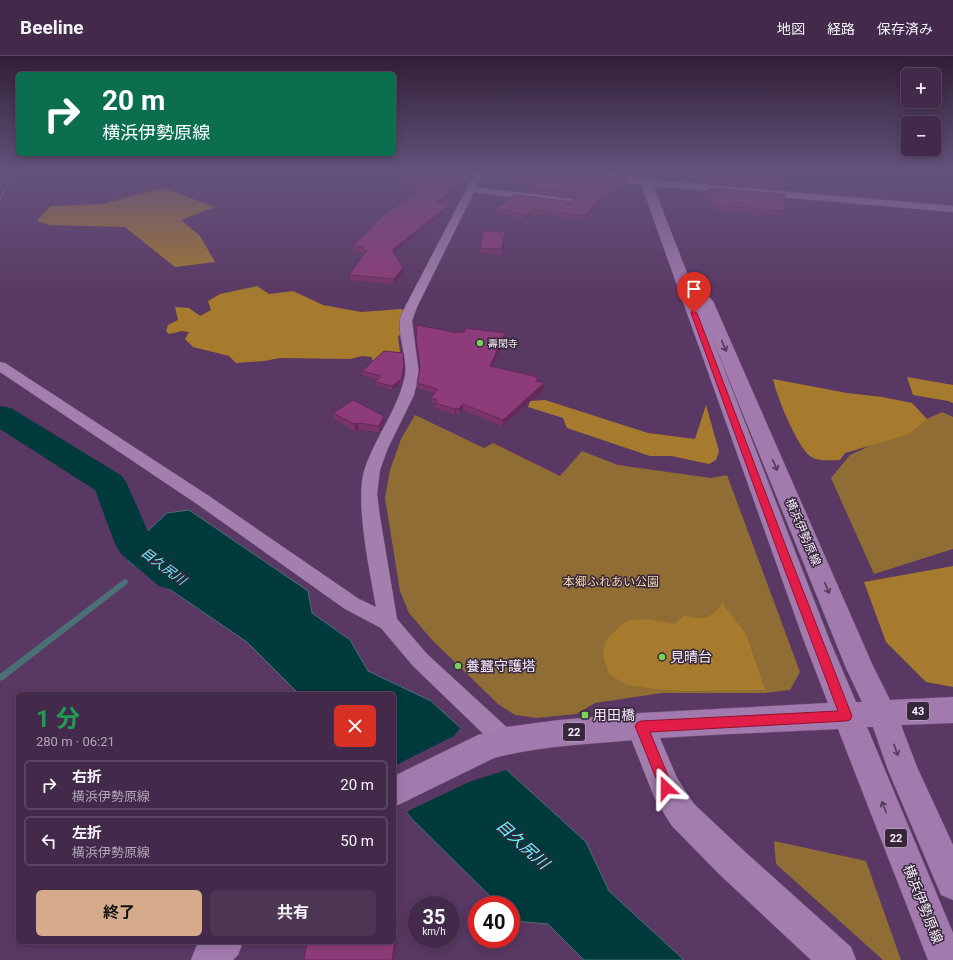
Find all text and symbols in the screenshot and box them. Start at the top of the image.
text: Beeline [20,16,84,39]
text: 地図 [777,21,805,37]
text: 経路 [827,21,855,37]
text: 保存済み [877,21,933,37]
map controls [901,68,941,156]
button: + [901,68,941,108]
text: 20 m [102,84,165,117]
icon: right [36,88,88,140]
button: − [901,116,941,156]
text: 横浜伊勢原線 [102,122,210,143]
pin [677,272,711,313]
icon: arrive [683,278,705,300]
marker: 壽閑寺 [475,338,485,348]
place label: 壽閑寺 [488,338,518,349]
one-way arrow [720,339,728,351]
one-way arrow [771,459,779,471]
street label: 横浜伊勢原線 [782,496,824,568]
water label: 目久尻川 [138,545,191,589]
park label: 本郷ふれあい公園 [563,575,659,589]
one-way arrow [824,582,831,594]
place label: 見晴台 [670,649,712,665]
marker: 見晴台 [657,652,667,662]
place label: 養蠶守護塔 [466,658,536,674]
marker: 養蠶守護塔 [453,661,463,671]
road number: 43 [907,702,929,720]
text: 1 分 [36,705,80,733]
button: close [334,705,376,747]
place label: 用田橋 [593,707,635,723]
marker: 用田橋 [580,710,590,720]
road number: 22 [563,723,585,741]
text: 280 m · 06:21 [36,734,115,749]
one-way arrow [892,744,900,756]
position arrow [645,767,687,809]
text: 右折 [72,768,102,786]
icon: right [38,774,60,796]
text: 20 m [340,776,374,794]
text: 横浜伊勢原線 [72,789,150,804]
one-way arrow [879,801,887,813]
water label: 目久尻川 [493,816,554,874]
text: 左折 [72,824,102,842]
road number: 22 [885,829,907,847]
icon: left [38,830,60,852]
text: 50 m [340,832,374,850]
text: 横浜伊勢原線 [72,845,150,860]
street label: 横浜伊勢原線 [900,862,946,946]
button: 終了 [36,890,202,936]
button: 共有 [210,890,376,936]
speed limit sign: 40 [468,896,520,948]
text: 35 [423,905,445,929]
text: km/h [422,926,446,937]

